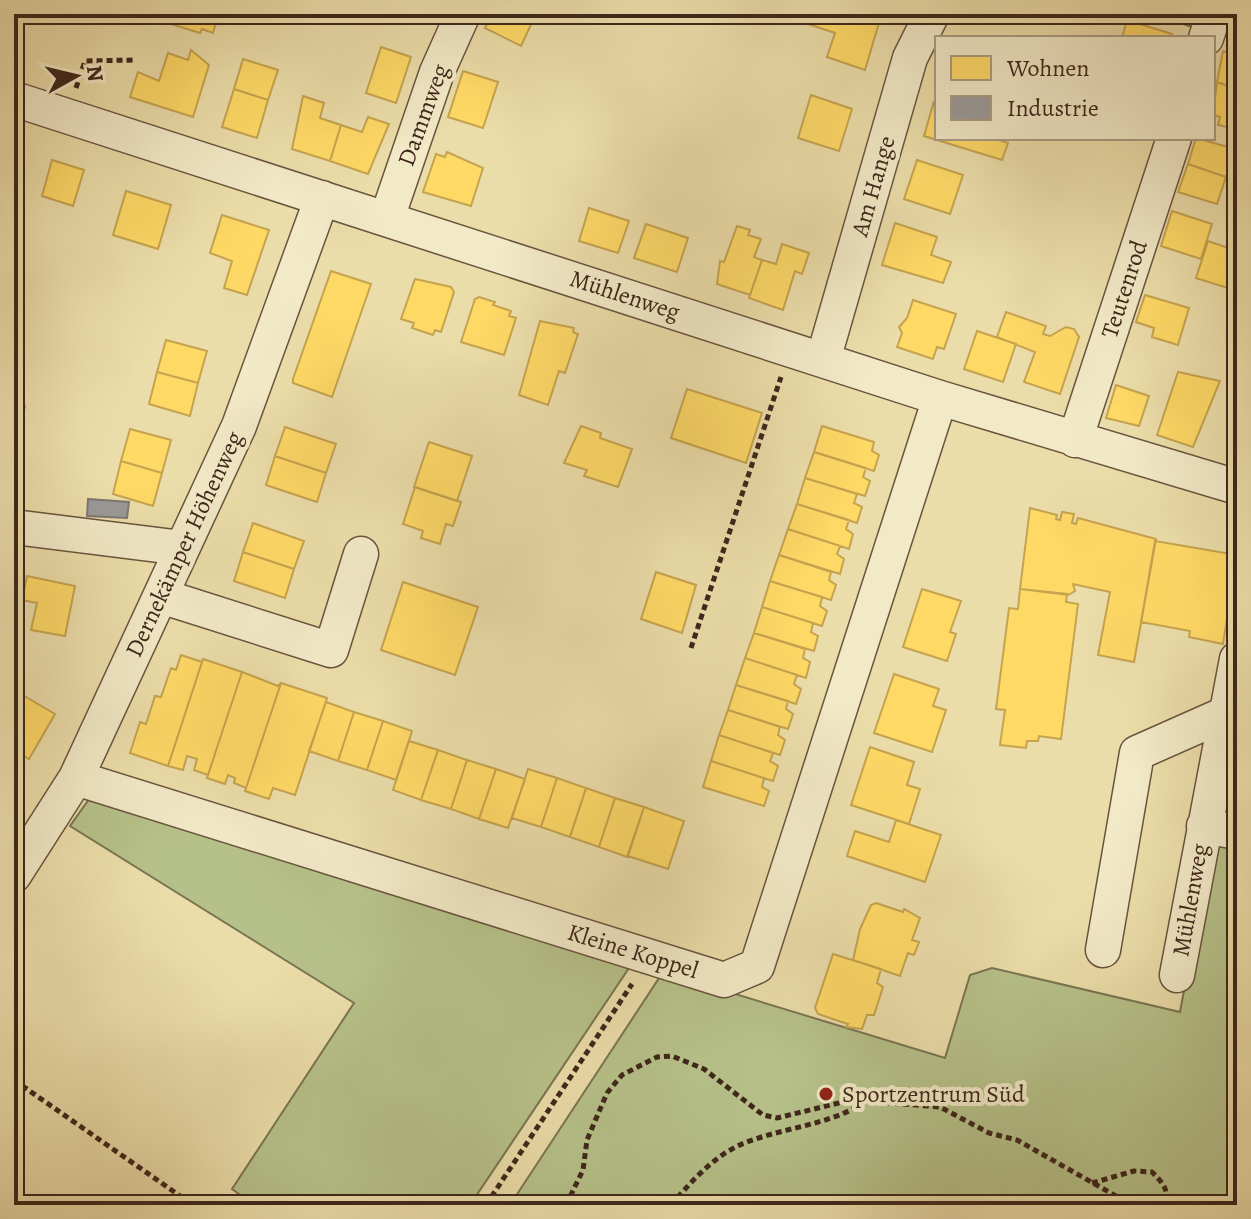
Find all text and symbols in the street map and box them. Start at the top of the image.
north arrow [36,36,116,116]
legend [935,36,1215,140]
text: Wohnen [1006,52,1089,84]
street label: Dammweg [390,59,456,171]
text: N [79,63,111,83]
text: Industrie [1007,92,1099,124]
street label: Am Hange [843,132,903,241]
street label: Teutenrod [1093,236,1155,342]
street label: Mühlenweg [566,262,684,328]
street label: Dernekämper Höhenweg [118,426,250,662]
street label: Mühlenweg [1164,841,1216,959]
street label: Kleine Koppel [564,916,703,986]
place label: Sportzentrum Süd [842,1078,1025,1110]
marker: Sportzentrum Süd [817,1085,835,1103]

